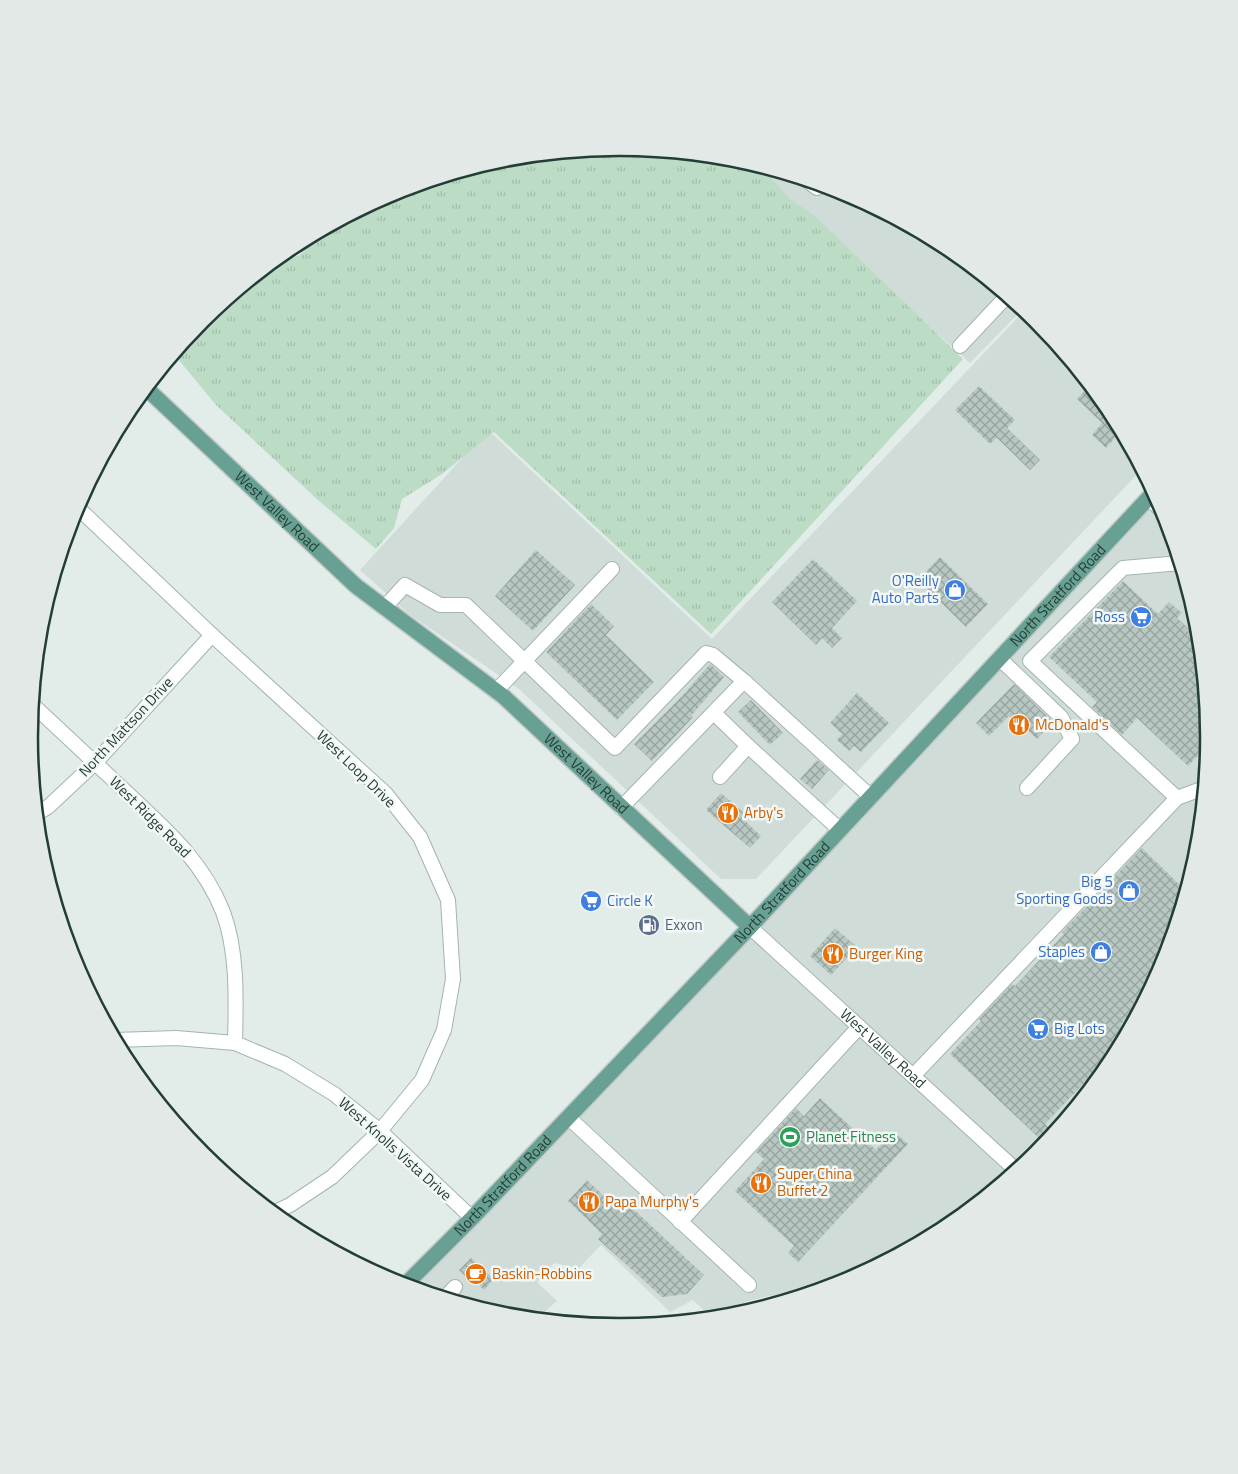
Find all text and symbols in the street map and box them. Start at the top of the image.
street label: West Valley Road [230,465,325,557]
street label: North Stratford Road [1004,539,1111,652]
place label: O'Reilly Auto Parts [872,569,939,609]
shop icon: O'Reilly Auto Parts [943,578,967,602]
place label: Ross [1094,605,1125,628]
supermarket icon: Ross [1129,605,1153,629]
street label: North Mattson Drive [73,671,178,782]
restaurant icon: McDonald's [1007,713,1031,737]
place label: McDonald's [1035,713,1109,736]
street label: West Loop Drive [311,725,401,813]
street label: West Valley Road [539,728,634,819]
street label: West Ridge Road [104,770,197,863]
restaurant icon: Arby's [716,801,740,825]
place label: Arby's [744,801,783,824]
street label: North Stratford Road [728,836,835,948]
place label: Big 5 Sporting Goods [1016,870,1113,910]
shop icon: Big 5 Sporting Goods [1117,879,1141,903]
supermarket icon: Circle K [579,889,603,913]
place label: Circle K [607,889,653,912]
fuel station icon: Exxon [637,913,661,937]
place label: Exxon [665,913,703,936]
place label: Staples [1038,940,1085,963]
shop icon: Staples [1089,940,1113,964]
restaurant icon: Burger King [821,942,845,966]
place label: Burger King [849,942,923,965]
street label: West Valley Road [835,1003,931,1093]
supermarket icon: Big Lots [1026,1017,1050,1041]
place label: Big Lots [1054,1017,1105,1040]
street label: West Knolls Vista Drive [334,1091,457,1206]
sports icon: Planet Fitness [778,1125,802,1149]
place label: Planet Fitness [806,1125,896,1148]
street label: North Stratford Road [448,1129,557,1241]
place label: Super China Buffet 2 [777,1162,853,1202]
restaurant icon: Super China Buffet 2 [749,1171,773,1195]
restaurant icon: Papa Murphy's [577,1190,601,1214]
place label: Papa Murphy's [605,1190,699,1213]
cafe icon: Baskin-Robbins [464,1262,488,1286]
place label: Baskin-Robbins [492,1262,592,1285]

